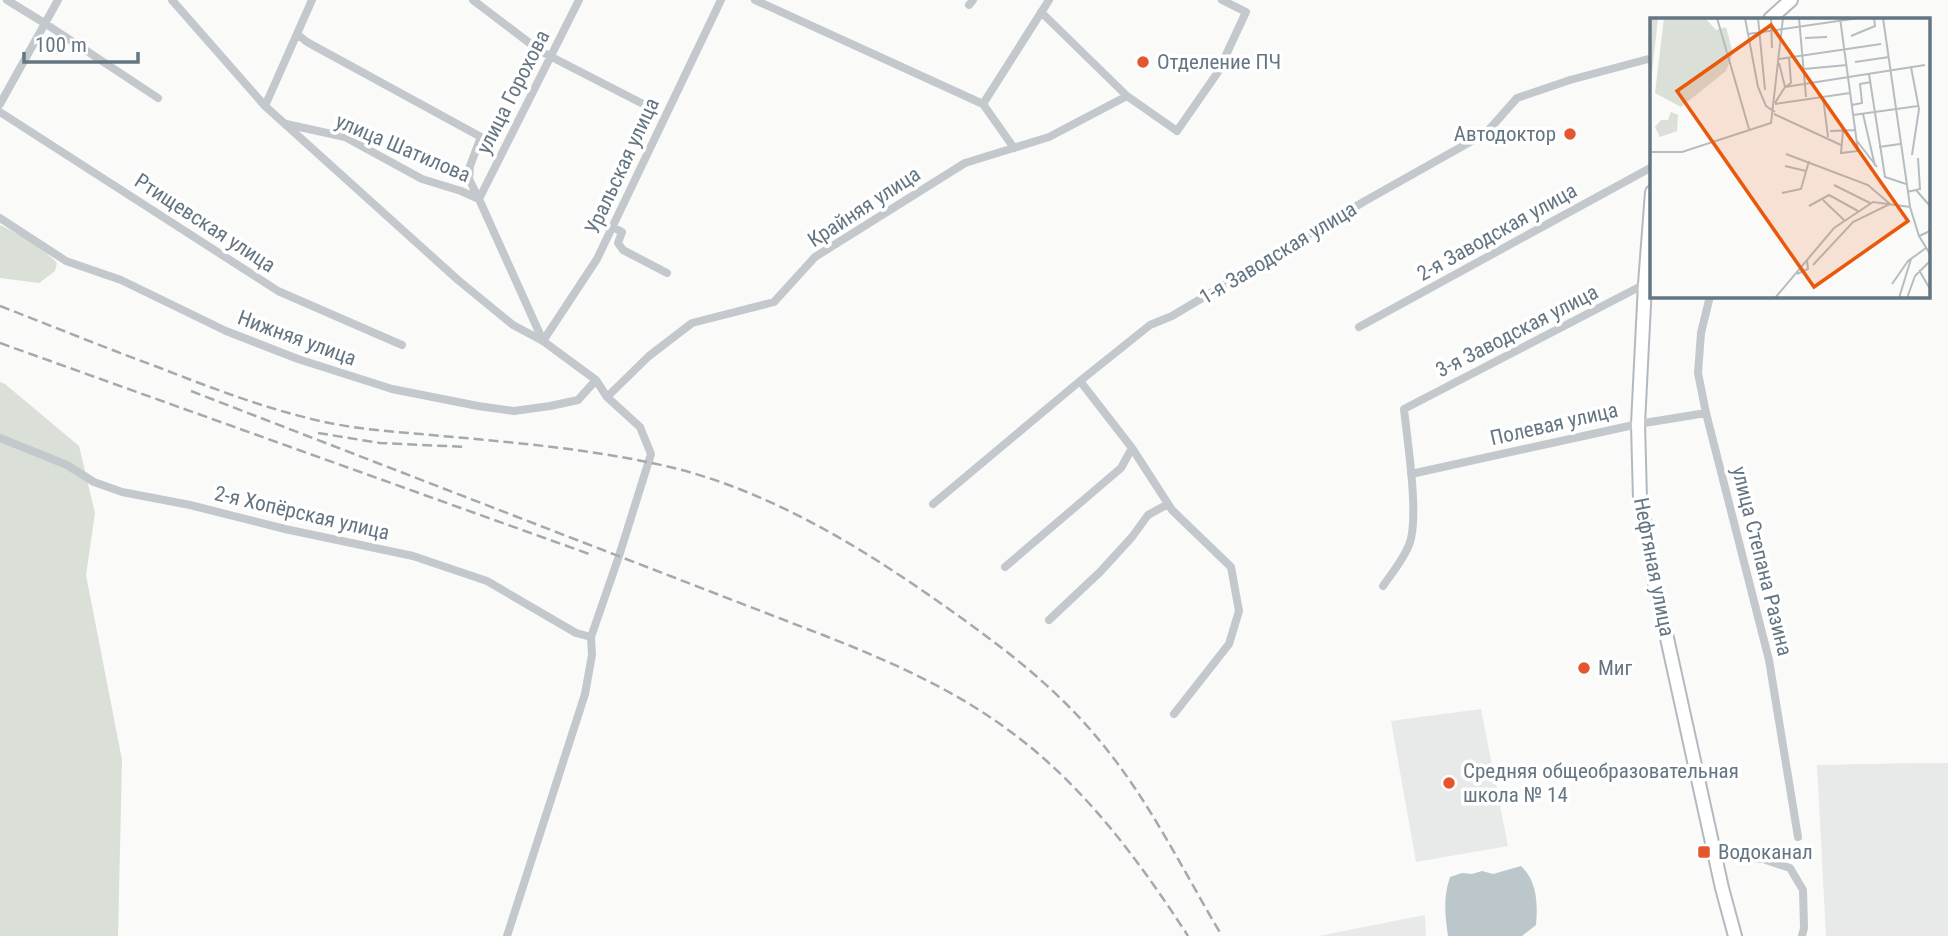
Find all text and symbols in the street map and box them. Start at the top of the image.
inset map [1650,18,1930,298]
scale bar [24,21,138,65]
street label: улица Горохова [472,26,554,158]
text: 100 m [35,33,87,57]
place label: Отделение ПЧ [1157,50,1281,74]
marker: Отделение ПЧ [1135,54,1151,70]
street label: Уральская улица [580,94,664,238]
street label: улица Шатилова [332,109,474,187]
place label: Автодоктор [1454,122,1556,146]
marker: Автодоктор [1562,126,1578,142]
street label: Крайняя улица [803,162,925,252]
street label: Ртищевская улица [130,169,280,277]
street label: 2-я Заводская улица [1413,178,1581,286]
street label: 1-я Заводская улица [1195,197,1361,309]
street label: 3-я Заводская улица [1432,280,1602,382]
street label: Нижняя улица [235,305,359,371]
street label: Полевая улица [1488,398,1620,450]
street label: улица Степана Разина [1727,464,1797,658]
street label: 2-я Хопёрская улица [212,481,392,545]
street label: Нефтяная улица [1629,496,1679,638]
place label: Миг [1598,656,1633,680]
marker: Миг [1576,660,1592,676]
place label: Средняя общеобразовательная школа № 14 [1463,759,1739,807]
marker: Средняя общеобразовательная школа № 14 [1441,775,1457,791]
place label: Водоканал [1718,840,1813,864]
marker: Водоканал [1696,844,1712,860]

